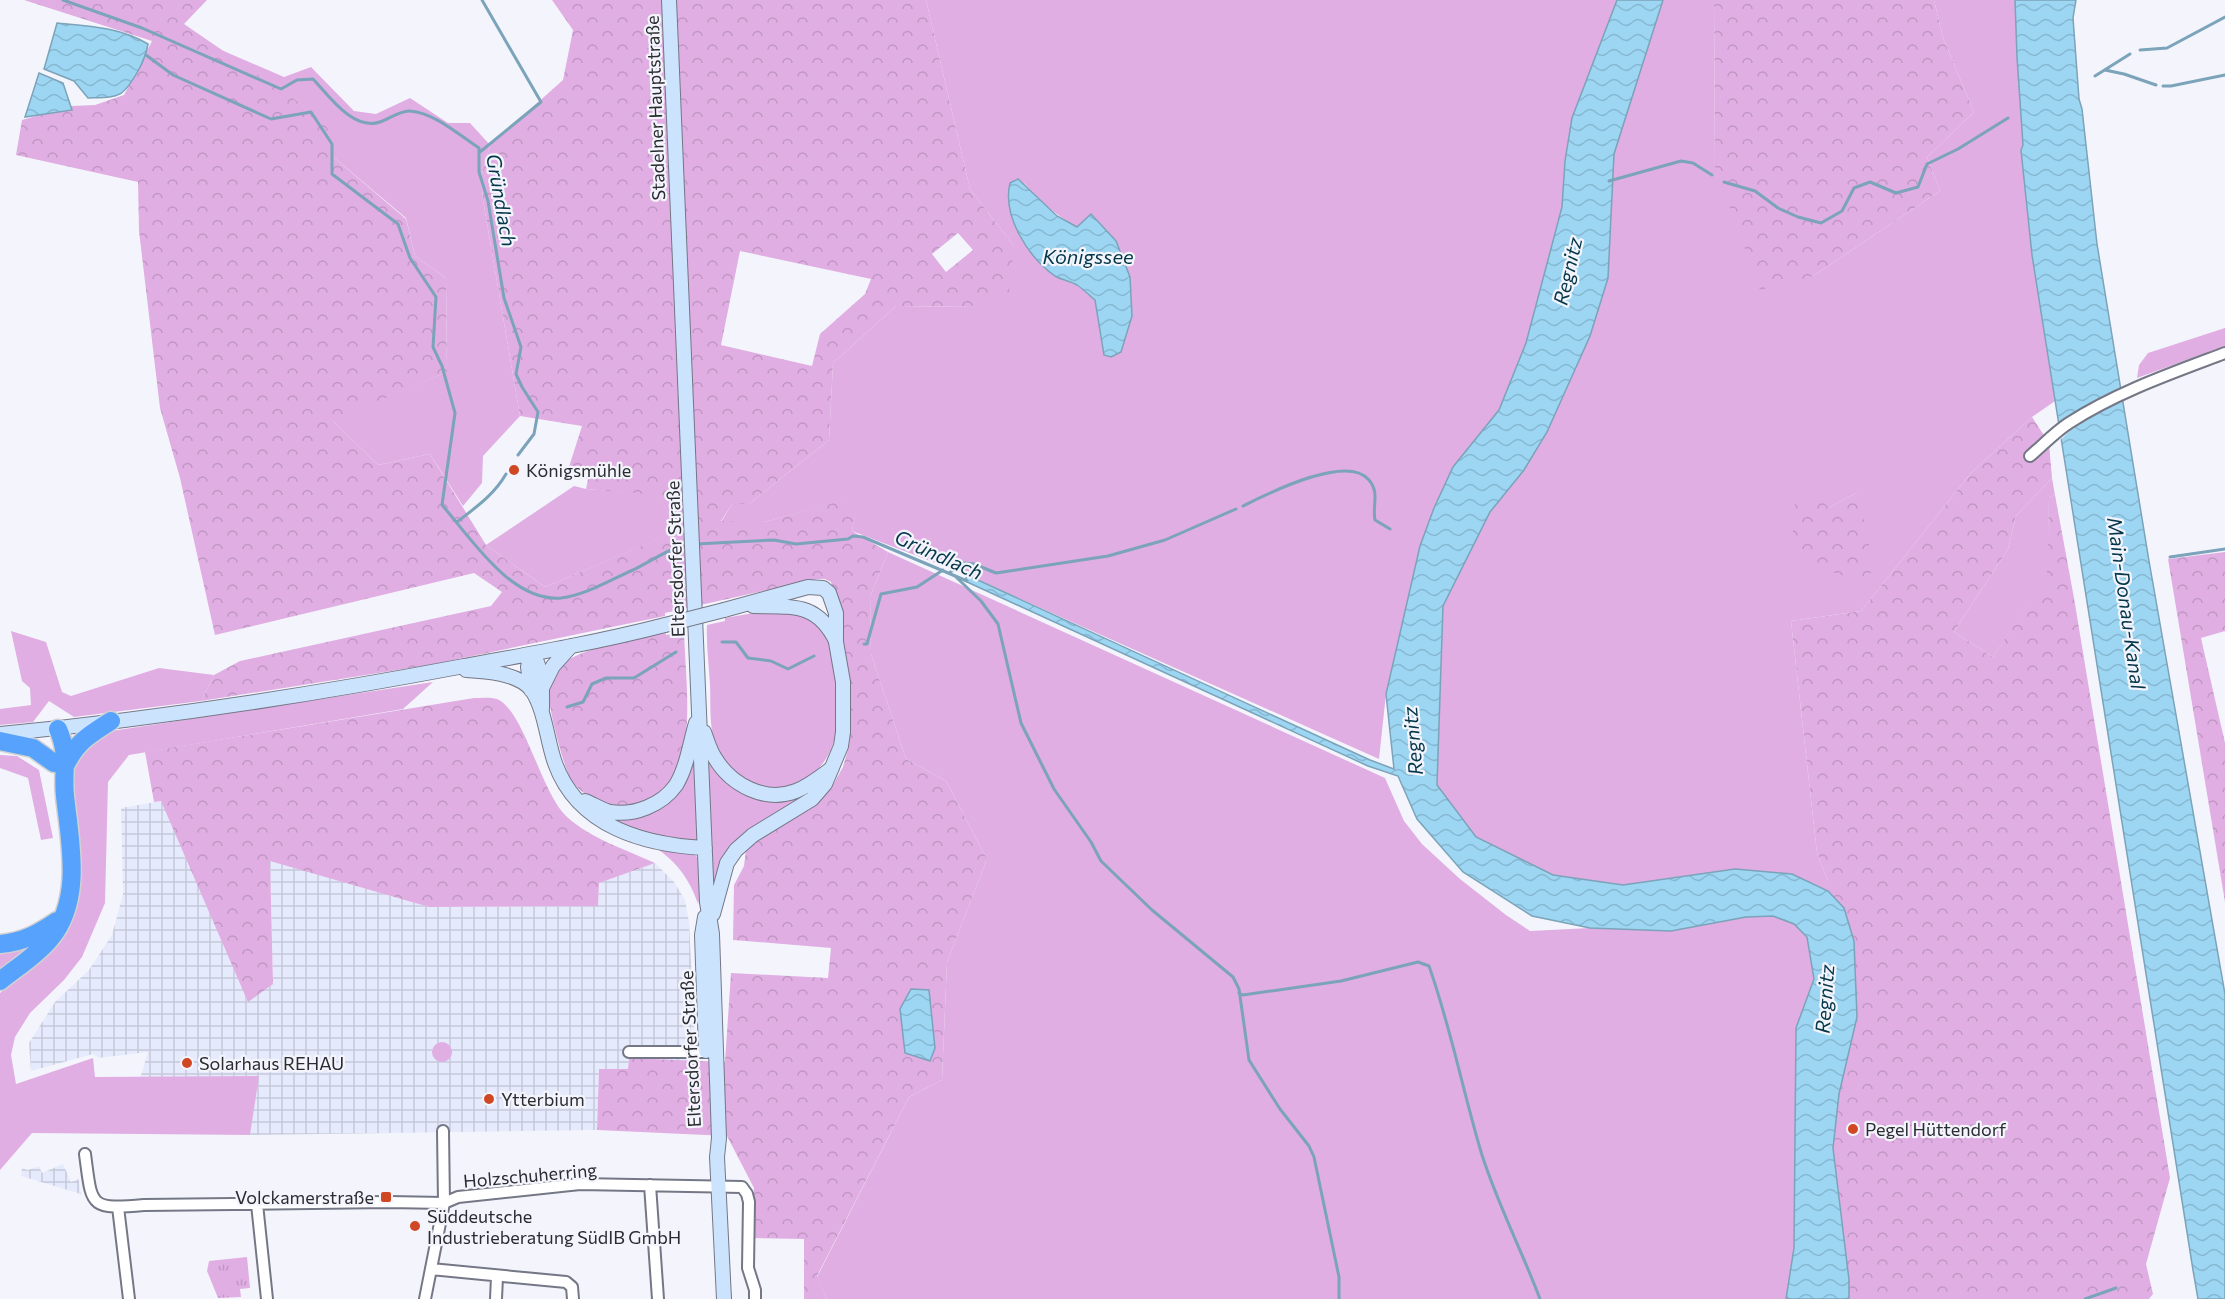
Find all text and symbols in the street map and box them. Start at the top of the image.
street label: Stadelner Hauptstraße [641,15,669,201]
water label: Gründlach [482,152,522,248]
water label: Regnitz [1548,235,1586,307]
water label: Königssee [1042,244,1134,268]
place label: Königsmühle [526,459,631,481]
marker: Königsmühle [507,463,521,477]
street label: Eltersdorfer Straße [661,480,689,638]
water label: Main-Donau-Kanal [2103,515,2151,692]
water label: Gründlach [891,524,987,584]
water label: Regnitz [1397,706,1427,776]
water label: Regnitz [1810,964,1838,1034]
street label: Eltersdorfer Straße [675,970,705,1128]
place label: Solarhaus REHAU [199,1052,344,1074]
marker: Solarhaus REHAU [180,1056,194,1070]
place label: Ytterbium [501,1088,585,1110]
marker: Ytterbium [482,1092,496,1106]
place label: Pegel Hüttendorf [1865,1118,2007,1140]
marker: Pegel Hüttendorf [1846,1122,1860,1136]
street label: Holzschuherring [462,1158,598,1192]
place label: Volckamerstraße [235,1186,374,1208]
marker: Volckamerstraße [379,1190,393,1204]
place label: Süddeutsche Industrieberatung SüdIB GmbH [427,1205,681,1248]
marker: Süddeutsche Industrieberatung SüdIB GmbH [408,1219,422,1233]

